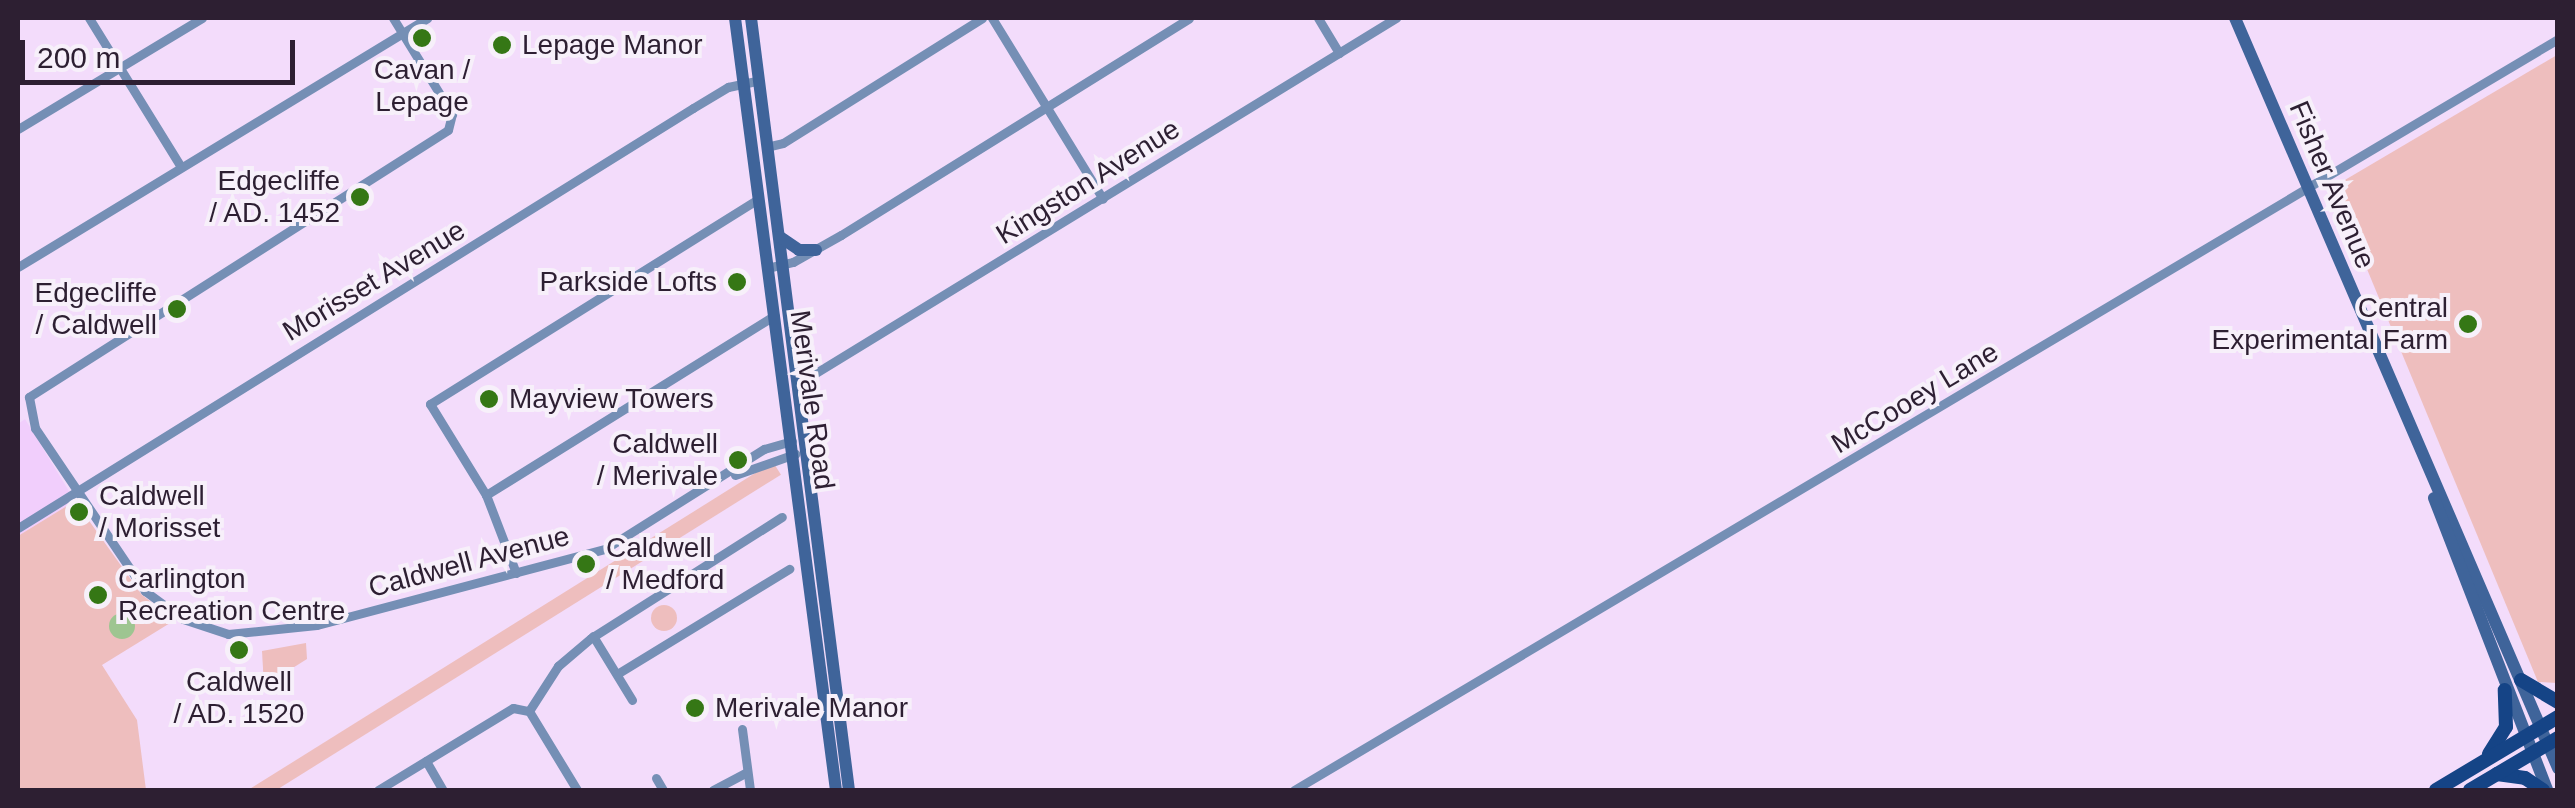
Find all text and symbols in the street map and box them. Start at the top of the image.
scale bar [25,20,300,82]
marker: Cavan / Lepage [411,27,433,49]
place label: Lepage Manor [522,28,703,62]
marker: Lepage Manor [491,34,513,56]
text: 200 m [37,41,120,74]
place label: Cavan / Lepage [374,53,470,119]
street label: Fisher Avenue [2281,96,2383,274]
street label: Kingston Avenue [990,112,1186,252]
place label: Edgecliffe / AD. 1452 [208,164,340,230]
marker: Edgecliffe / AD. 1452 [349,186,371,208]
street label: Morisset Avenue [276,213,472,349]
place label: Parkside Lofts [540,265,717,299]
marker: Parkside Lofts [726,271,748,293]
place label: Edgecliffe / Caldwell [35,276,157,342]
place label: Central Experimental Farm [2211,291,2448,357]
marker: Edgecliffe / Caldwell [166,298,188,320]
street label: Merivale Road [783,308,841,492]
marker: Central Experimental Farm [2457,313,2479,335]
street label: McCooey Lane [1826,335,2004,461]
place label: Mayview Towers [509,382,714,416]
marker: Mayview Towers [478,388,500,410]
place label: Caldwell / Merivale [597,427,718,493]
marker: Caldwell / Merivale [727,449,749,471]
place label: Caldwell / Morisset [99,479,220,545]
marker: Caldwell / Morisset [68,501,90,523]
street label: Caldwell Avenue [364,519,574,605]
place label: Caldwell / Medford [606,531,724,597]
marker: Caldwell / Medford [575,553,597,575]
place label: Carlington Recreation Centre [118,562,345,628]
marker: Carlington Recreation Centre [87,584,109,606]
marker: Caldwell / AD. 1520 [228,639,250,661]
place label: Caldwell / AD. 1520 [173,665,305,731]
place label: Merivale Manor [715,691,908,725]
marker: Merivale Manor [684,697,706,719]

